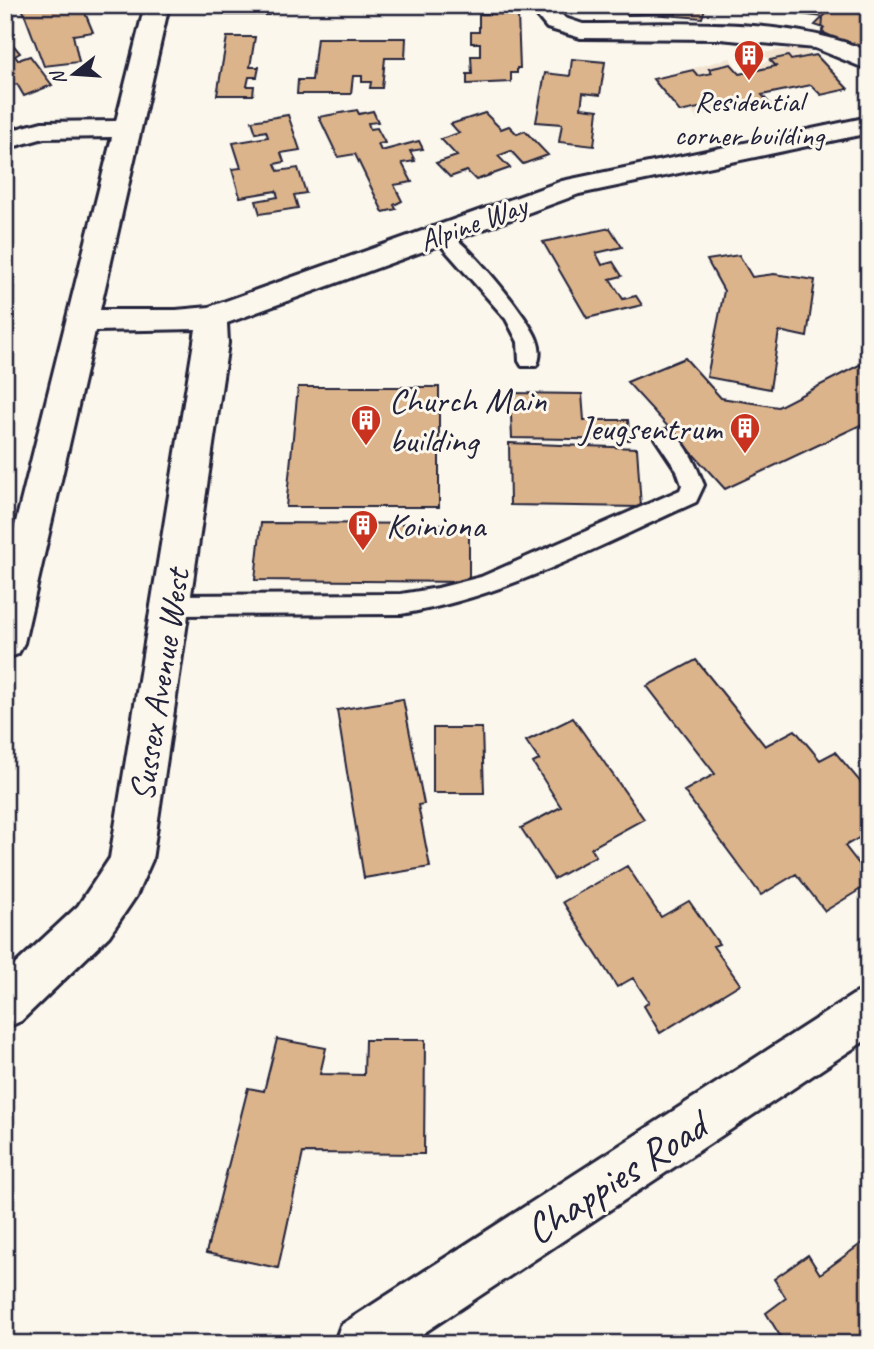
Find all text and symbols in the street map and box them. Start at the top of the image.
north arrow [38,38,108,108]
building icon: Residential corner building [732,38,766,82]
text: N [45,66,72,88]
place label: Residential corner building [674,82,826,154]
street label: Alpine Way [414,185,535,260]
place label: Church Main building [389,378,547,463]
building icon: Church Main building [349,403,383,447]
place label: Jeugsentrum [577,406,723,451]
building icon: Jeugsentrum [728,411,762,455]
place label: Koiniona [386,503,487,548]
building icon: Koiniona [346,508,380,552]
street label: Sussex Avenue West [119,563,201,804]
street label: Chappies Road [515,1096,722,1257]

